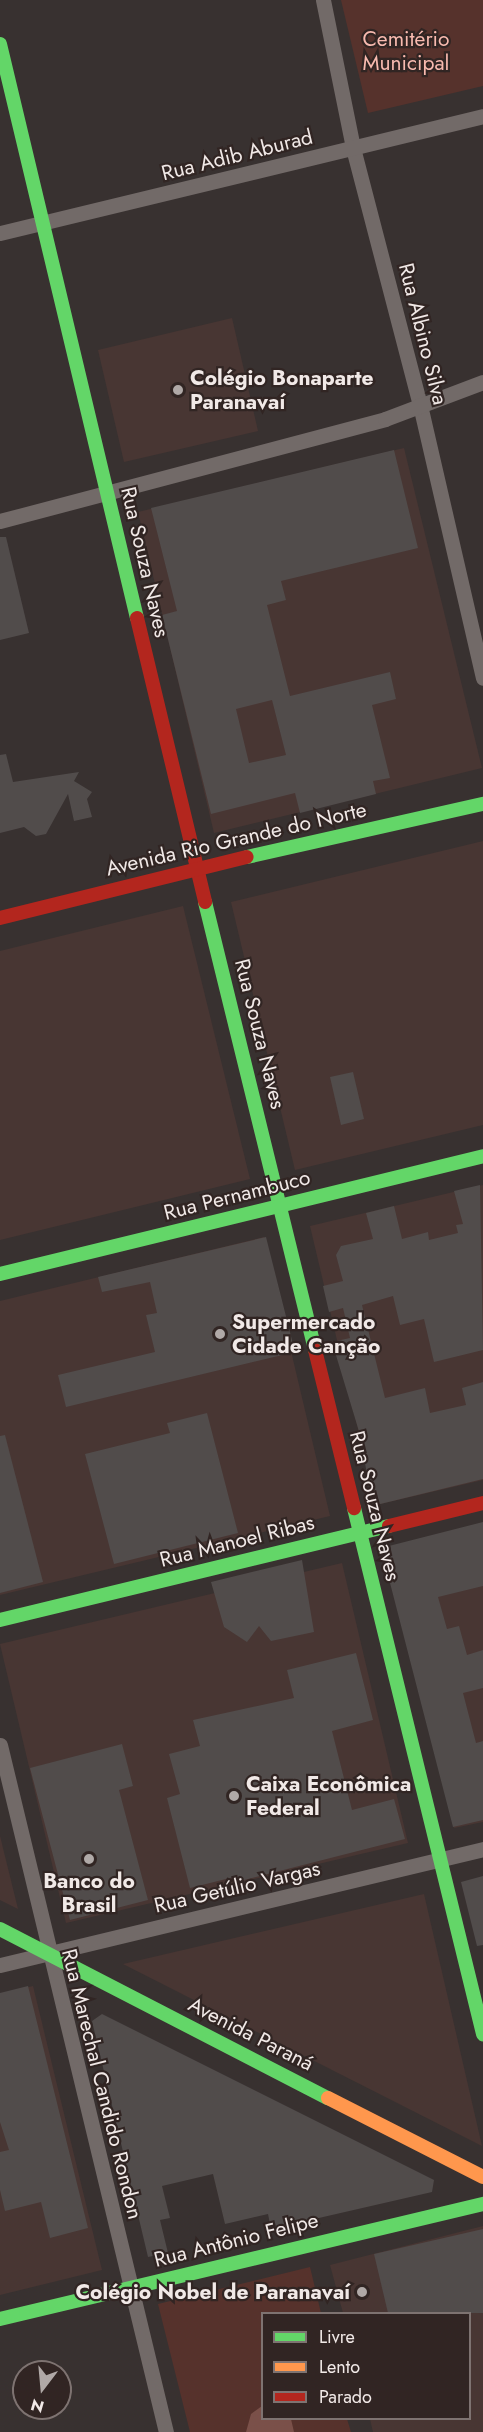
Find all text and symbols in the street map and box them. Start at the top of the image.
park label: Cemitério Municipal [362,26,450,76]
street label: Rua Adib Aburad [159,124,315,186]
street label: Rua Albino Silva [393,260,453,408]
place label: Colégio Bonaparte Paranavaí [190,365,373,415]
marker: Colégio Bonaparte Paranavaí [171,383,185,397]
street label: Rua Souza Naves [115,484,175,640]
street label: Avenida Rio Grande do Norte [103,797,369,881]
street label: Rua Souza Naves [229,956,291,1112]
street label: Rua Pernambuco [161,1165,313,1225]
place label: Supermercado Cidade Canção [232,1309,380,1359]
marker: Supermercado Cidade Canção [213,1327,227,1341]
street label: Rua Souza Naves [344,1428,406,1584]
street label: Rua Manoel Ribas [157,1510,317,1572]
place label: Caixa Econômica Federal [246,1771,411,1821]
marker: Caixa Econômica Federal [227,1789,241,1803]
marker: Banco do Brasil [82,1852,96,1866]
street label: Rua Getúlio Vargas [152,1856,322,1918]
place label: Banco do Brasil [43,1868,135,1918]
street label: Rua Marechal Candido Rondon [56,1946,148,2222]
street label: Avenida Paraná [184,1992,318,2076]
street label: Rua Antônio Felipe [151,2207,321,2273]
place label: Colégio Nobel de Paranavaí [75,2279,350,2305]
marker: Colégio Nobel de Paranavaí [355,2285,369,2299]
legend [261,2312,471,2420]
text: Livre [319,2324,355,2350]
text: Lento [319,2354,360,2380]
north arrow [12,2360,72,2420]
text: Parado [319,2384,372,2410]
text: N [28,2393,47,2419]

